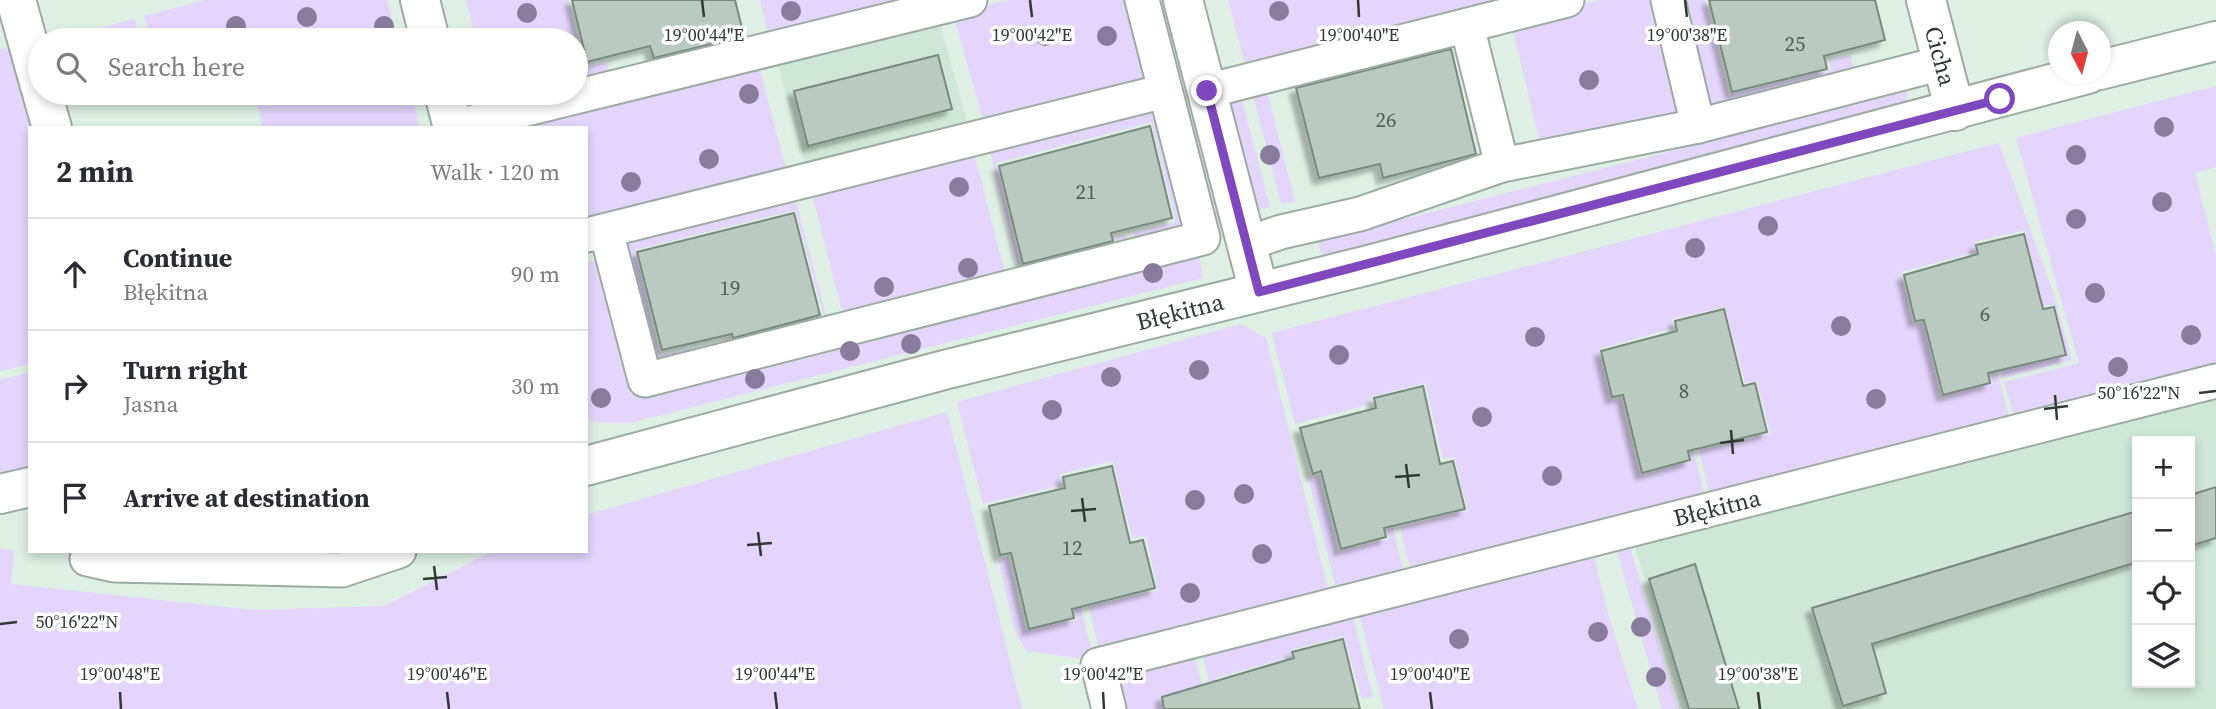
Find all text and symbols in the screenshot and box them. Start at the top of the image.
north arrow [2048,21,2111,84]
text: 19°00'44"E [664,22,744,47]
text: 19°00'42"E [992,22,1072,47]
text: 19°00'40"E [1319,22,1399,47]
text: 19°00'38"E [1647,22,1727,47]
street label: Cicha [1917,22,1964,90]
search box [28,28,588,105]
house number: 25 [1785,29,1806,58]
icon: search [52,48,90,86]
text: Search here [108,49,245,85]
route end [1191,75,1222,106]
route start [1984,83,2015,114]
house number: 26 [1376,105,1397,134]
text: 2 min [56,151,134,192]
text: Walk · 120 m [430,156,560,188]
house number: 21 [1076,177,1097,206]
text: Continue [123,240,232,276]
icon: ahead [56,255,94,293]
text: 90 m [511,258,560,290]
house number: 19 [720,273,741,302]
text: Błękitna [123,276,208,308]
street label: Błękitna [1133,285,1228,338]
house number: 6 [1980,299,1990,328]
text: Turn right [123,352,247,388]
icon: right [56,367,94,405]
text: 30 m [511,370,560,402]
house number: 8 [1679,376,1689,405]
text: 50°16'22"N [2098,380,2180,405]
text: Jasna [123,388,178,420]
map controls [2132,436,2195,688]
button: + [2132,436,2195,499]
icon: arrive [56,479,94,517]
text: Arrive at destination [123,480,370,516]
street label: Błękitna [1670,481,1765,534]
button: − [2132,499,2195,562]
house number: 12 [1062,533,1083,562]
button: locate [2132,562,2195,625]
text: 50°16'22"N [36,609,118,634]
button: layers [2132,625,2195,688]
text: 19°00'48"E [80,661,160,686]
text: 19°00'46"E [407,661,487,686]
text: 19°00'44"E [735,661,815,686]
text: 19°00'42"E [1063,661,1143,686]
text: 19°00'40"E [1390,661,1470,686]
text: 19°00'38"E [1718,661,1798,686]

